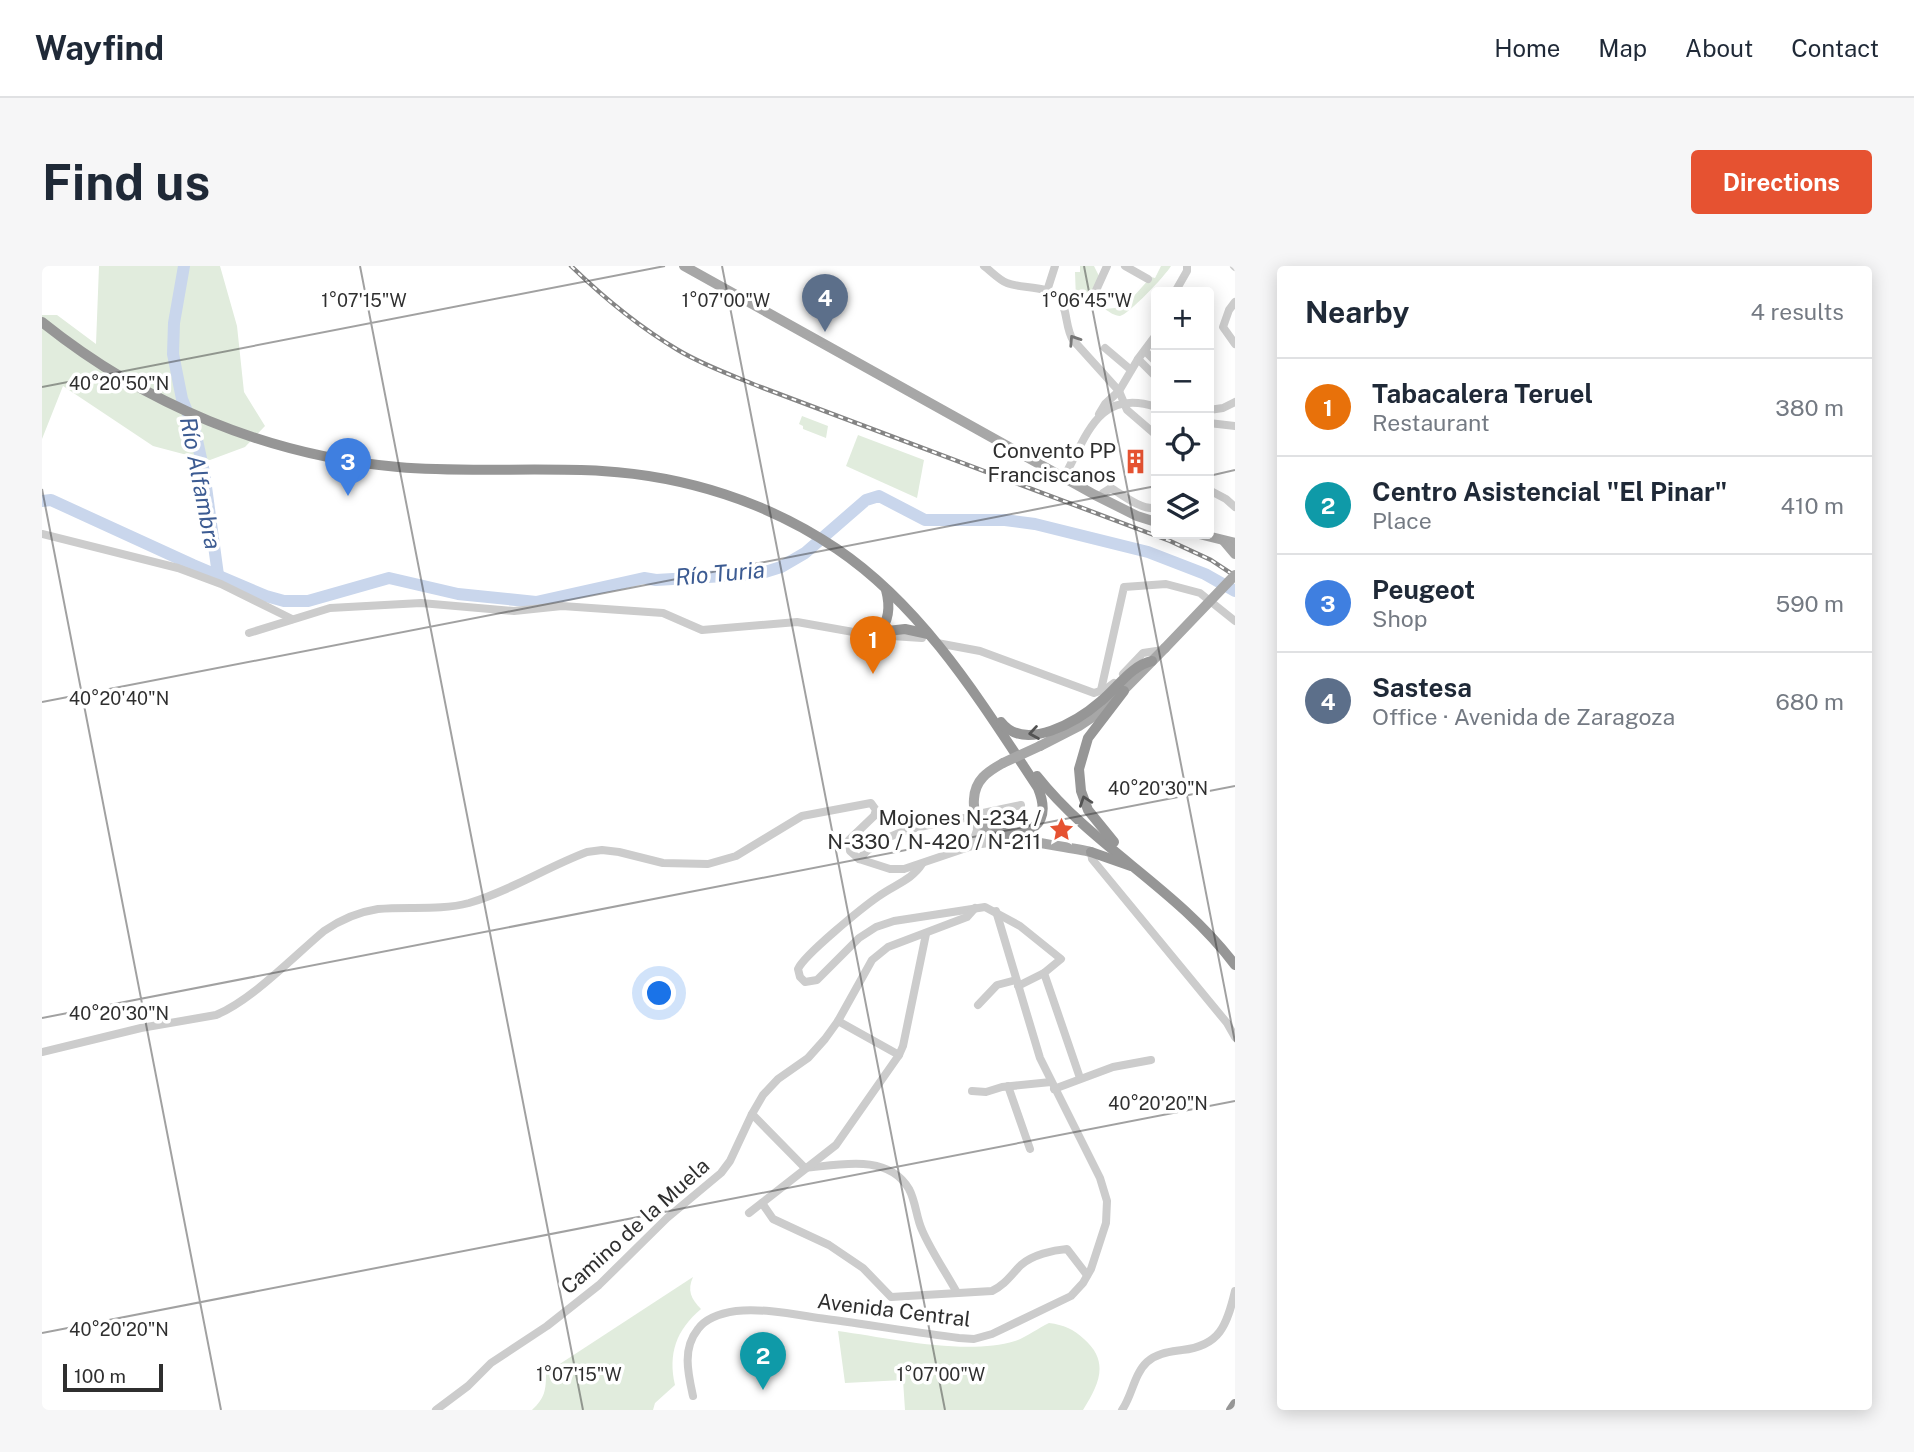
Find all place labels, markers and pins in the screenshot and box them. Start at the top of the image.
pin: 4 [802,274,848,332]
pin: 3 [325,438,371,496]
place label: Convento PP Franciscanos [987,438,1116,487]
building icon: Convento PP Franciscanos [1122,448,1150,476]
pin: 1 [850,616,896,674]
place label: Mojones N-234 / N-330 / N-420 / N-211 [827,805,1042,854]
place icon: Mojones N-234 / N-330 / N-420 / N-211 [1047,815,1075,843]
pin: 2 [740,1332,786,1390]

